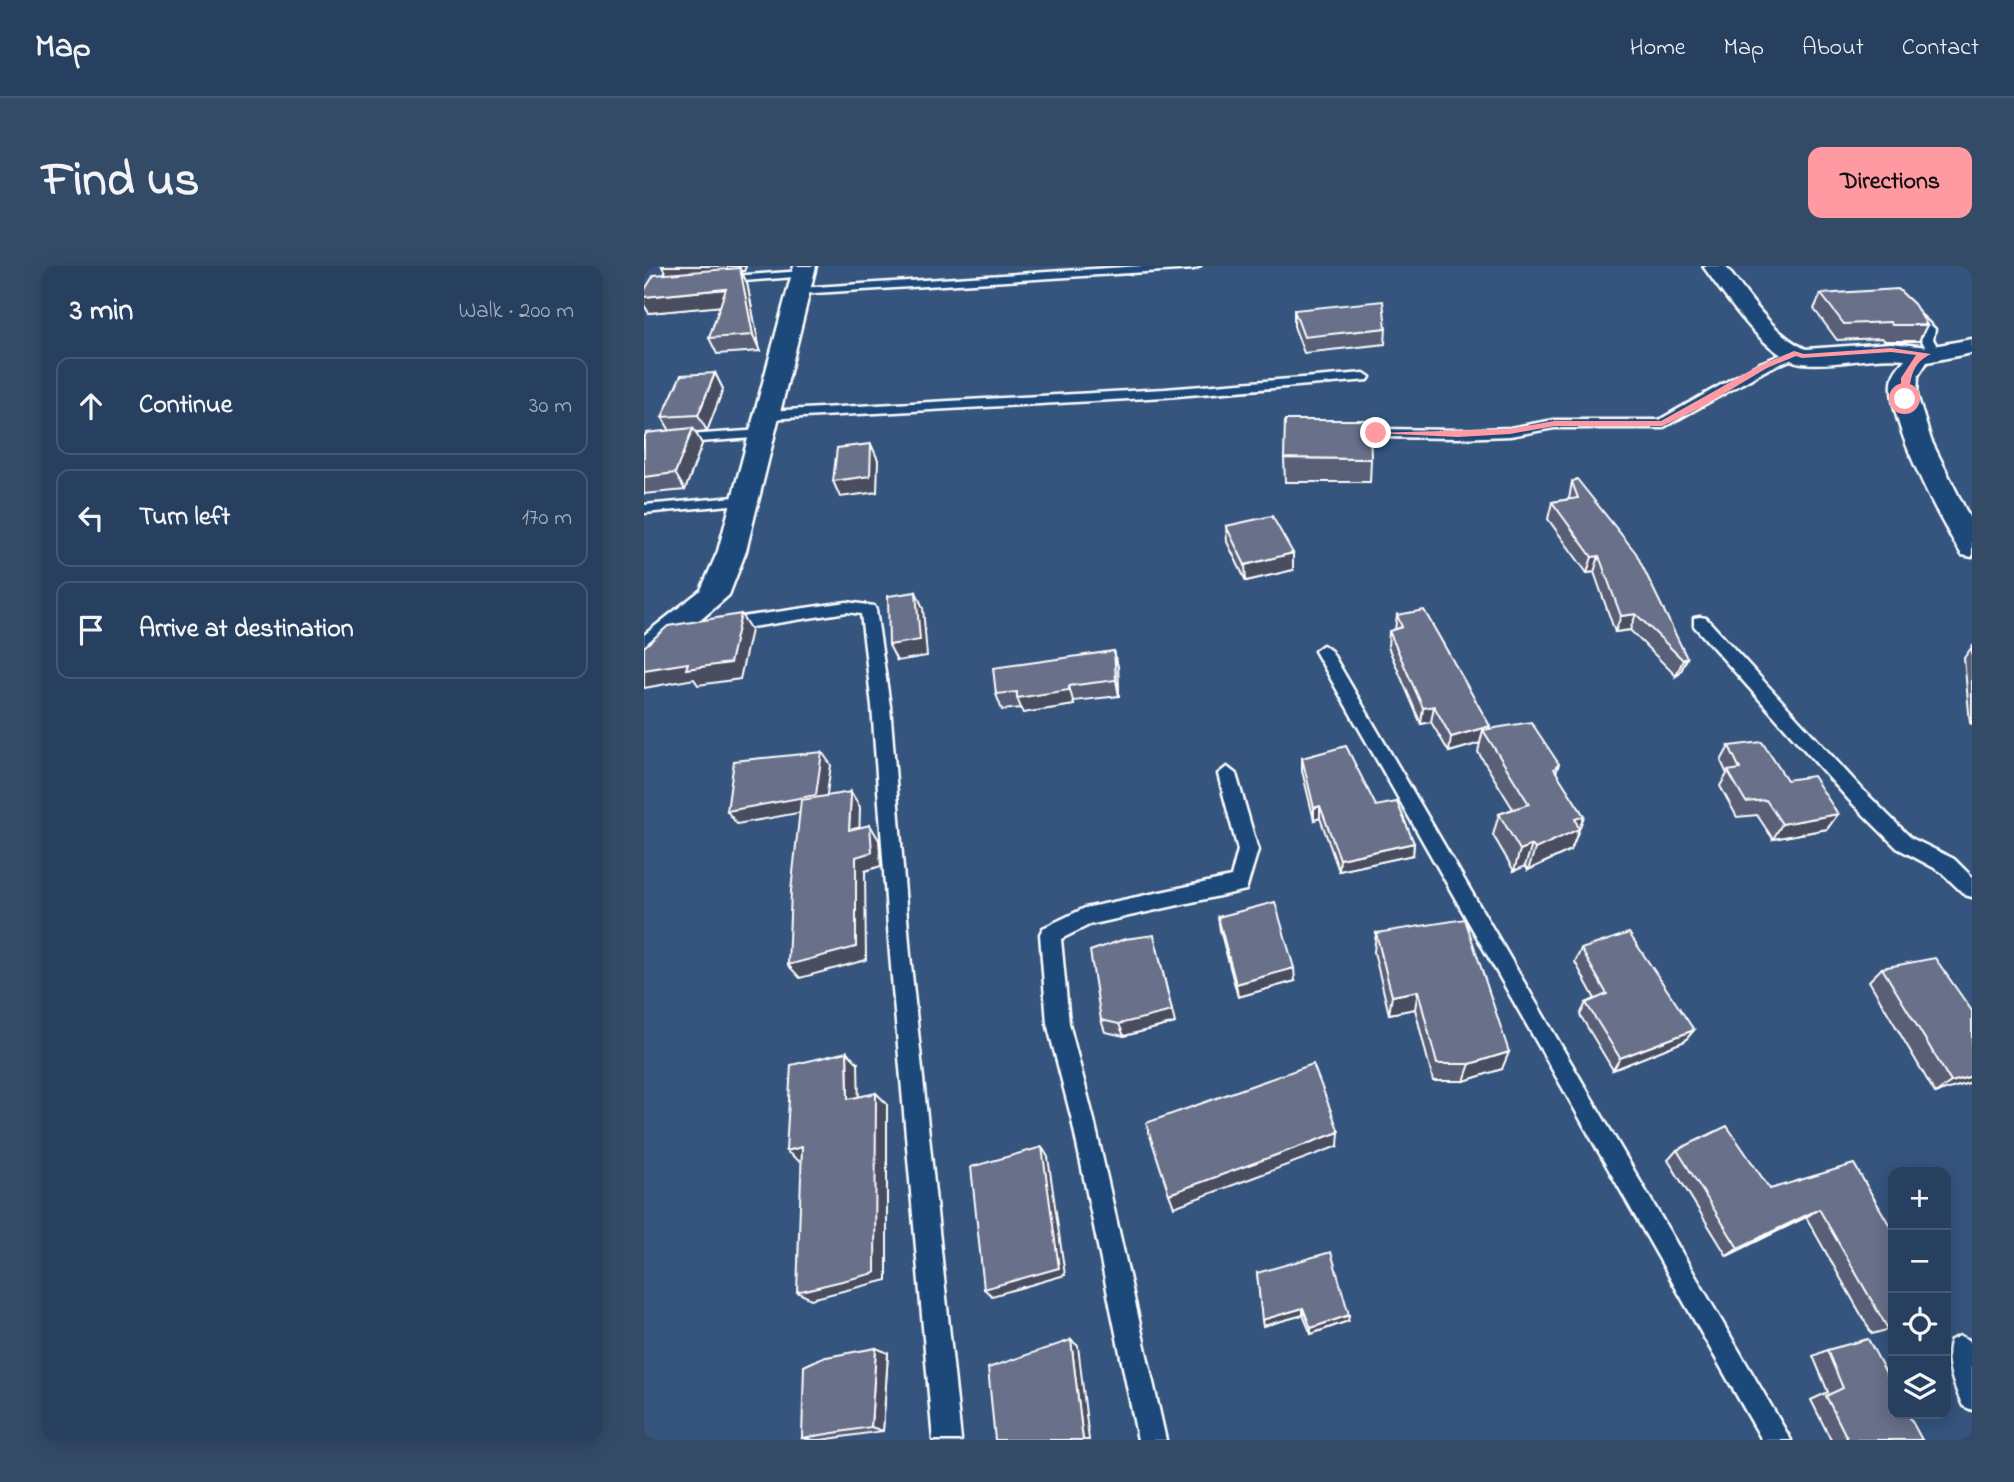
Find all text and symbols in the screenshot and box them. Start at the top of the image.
text: Map [35,24,91,72]
text: Home [1630,31,1686,66]
text: Map [1724,31,1764,66]
text: About [1802,31,1864,66]
text: Contact [1902,31,1979,66]
text: Find us [42,146,199,218]
button: Directions [1808,147,1972,218]
text: 3 min [70,290,133,334]
text: Walk · 200 m [459,295,574,328]
route start [1889,383,1920,414]
icon: ahead [72,387,110,425]
text: Continue [139,387,232,425]
text: 30 m [529,390,572,423]
route end [1360,417,1391,448]
icon: left [72,499,110,537]
text: Turn left [139,499,230,537]
text: 170 m [522,502,572,535]
icon: arrive [72,611,110,649]
text: Arrive at destination [139,611,354,649]
map controls [1888,1167,1951,1419]
button: + [1888,1167,1951,1230]
button: − [1888,1230,1951,1293]
button: locate [1888,1293,1951,1356]
button: layers [1888,1356,1951,1419]

